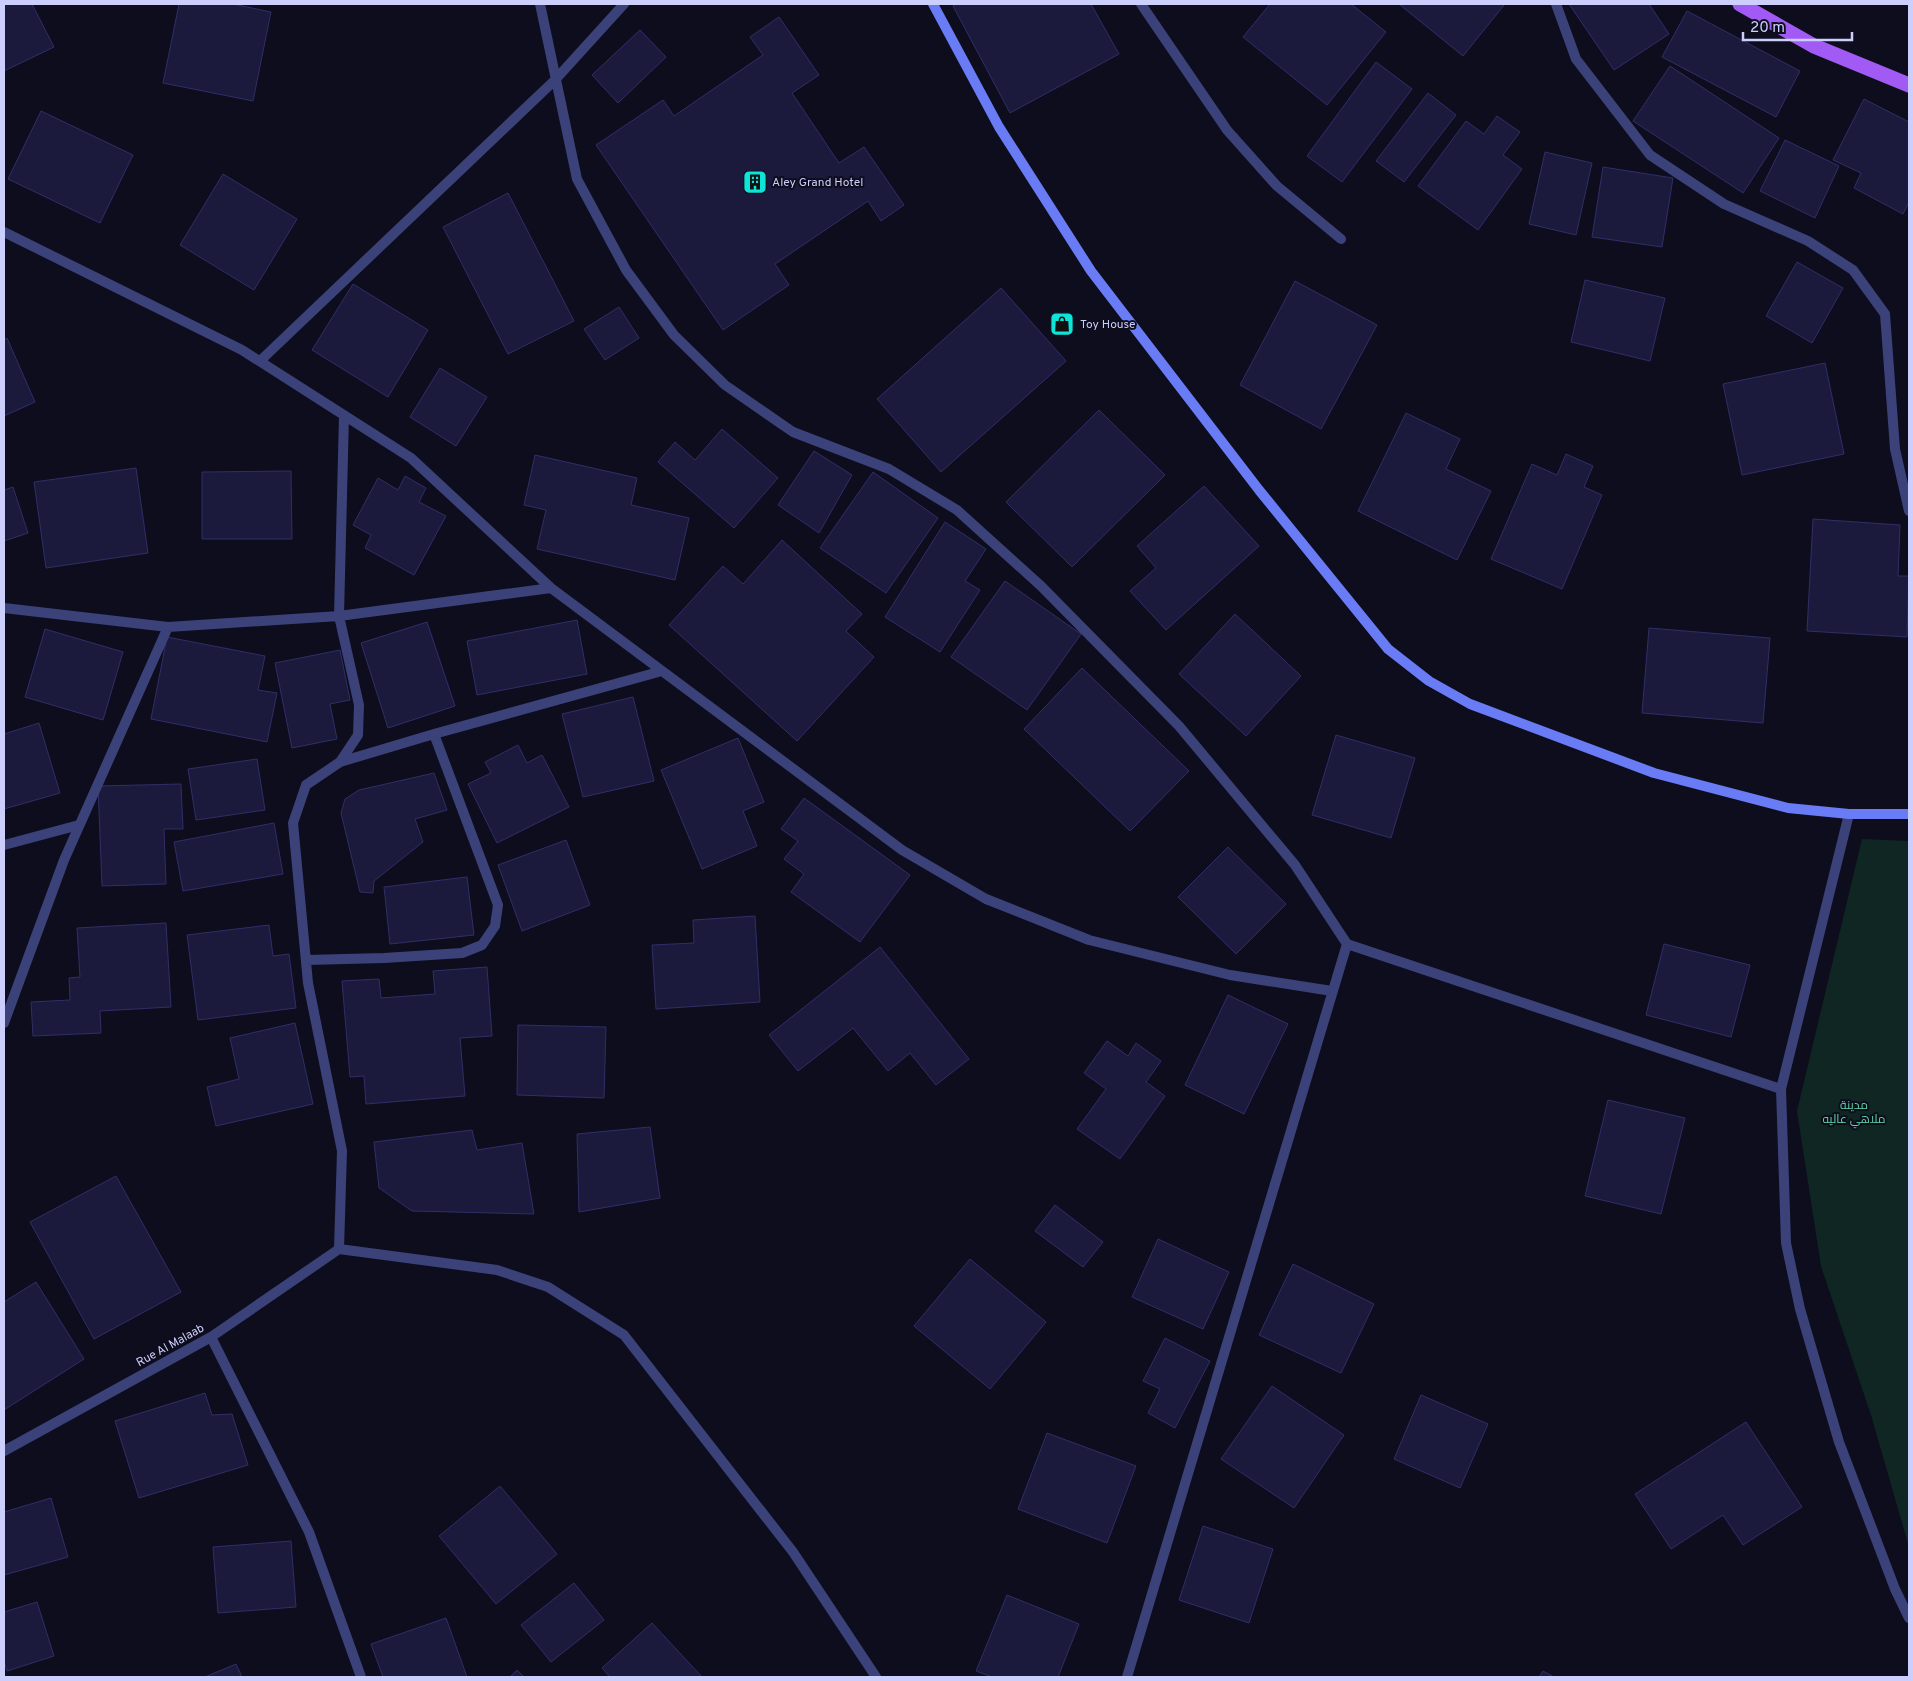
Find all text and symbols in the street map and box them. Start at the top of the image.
scale bar [1743,10,1852,42]
text: 20 m [1750,19,1785,38]
building icon: Aley Grand Hotel [742,169,768,195]
place label: Aley Grand Hotel [772,175,863,191]
shop icon: Toy House [1049,311,1075,337]
place label: Toy House [1080,317,1136,333]
park label: مدينة ملاهي عاليه [1822,1098,1886,1129]
street label: Rue Al Malaab [134,1320,208,1371]

